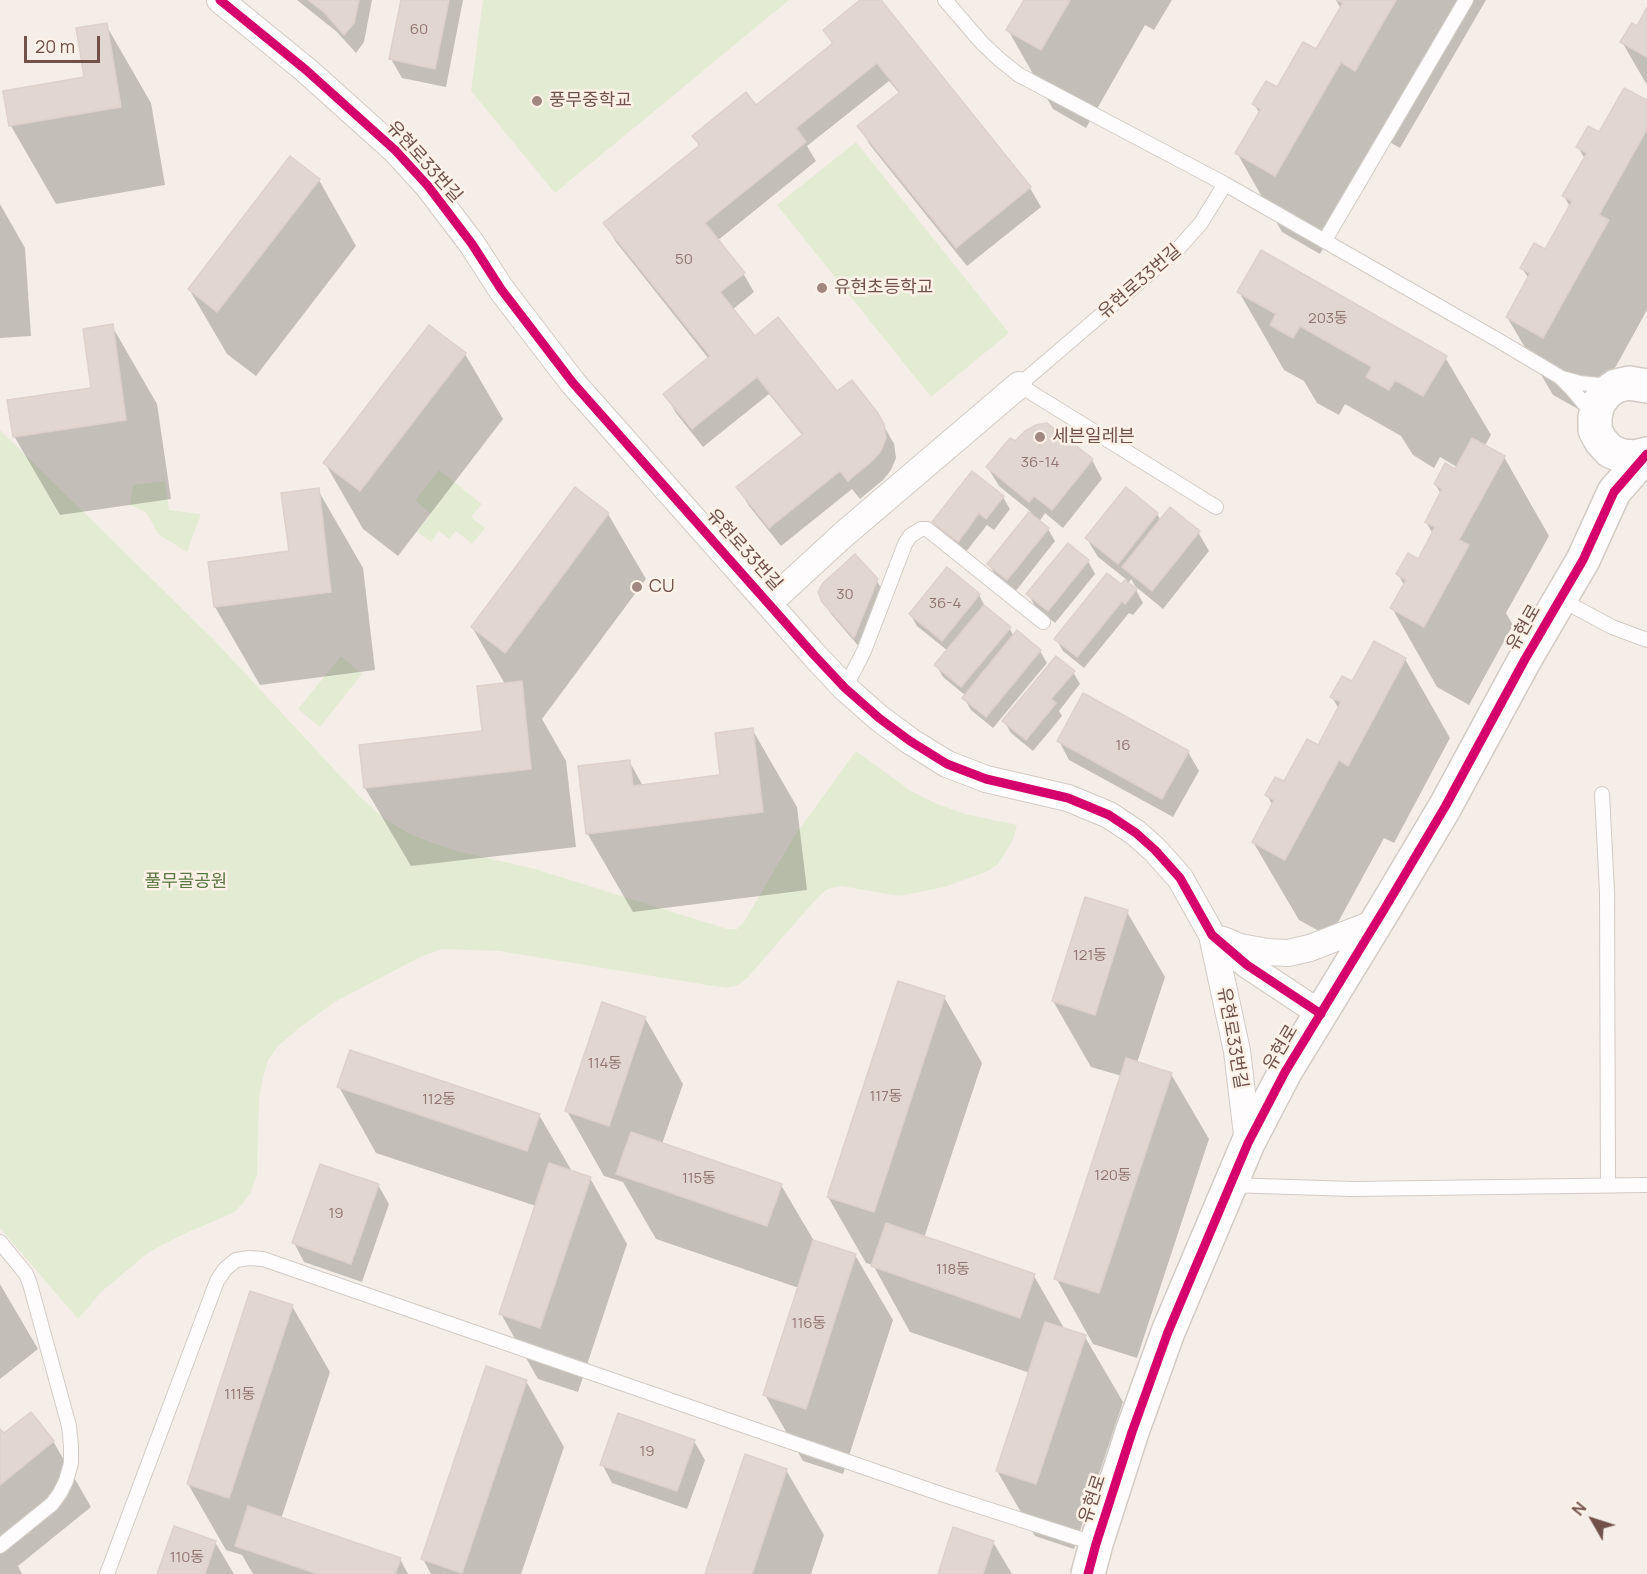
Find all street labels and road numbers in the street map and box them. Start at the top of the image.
street label: 유현로33번길 [382,117,466,207]
street label: 유현로33번길 [1094,240,1186,324]
street label: 유현로33번길 [702,505,786,595]
street label: 유현로 [1502,601,1546,655]
street label: 유현로33번길 [1212,986,1252,1090]
street label: 유현로 [1259,1021,1303,1075]
street label: 유현로 [1075,1472,1111,1526]

